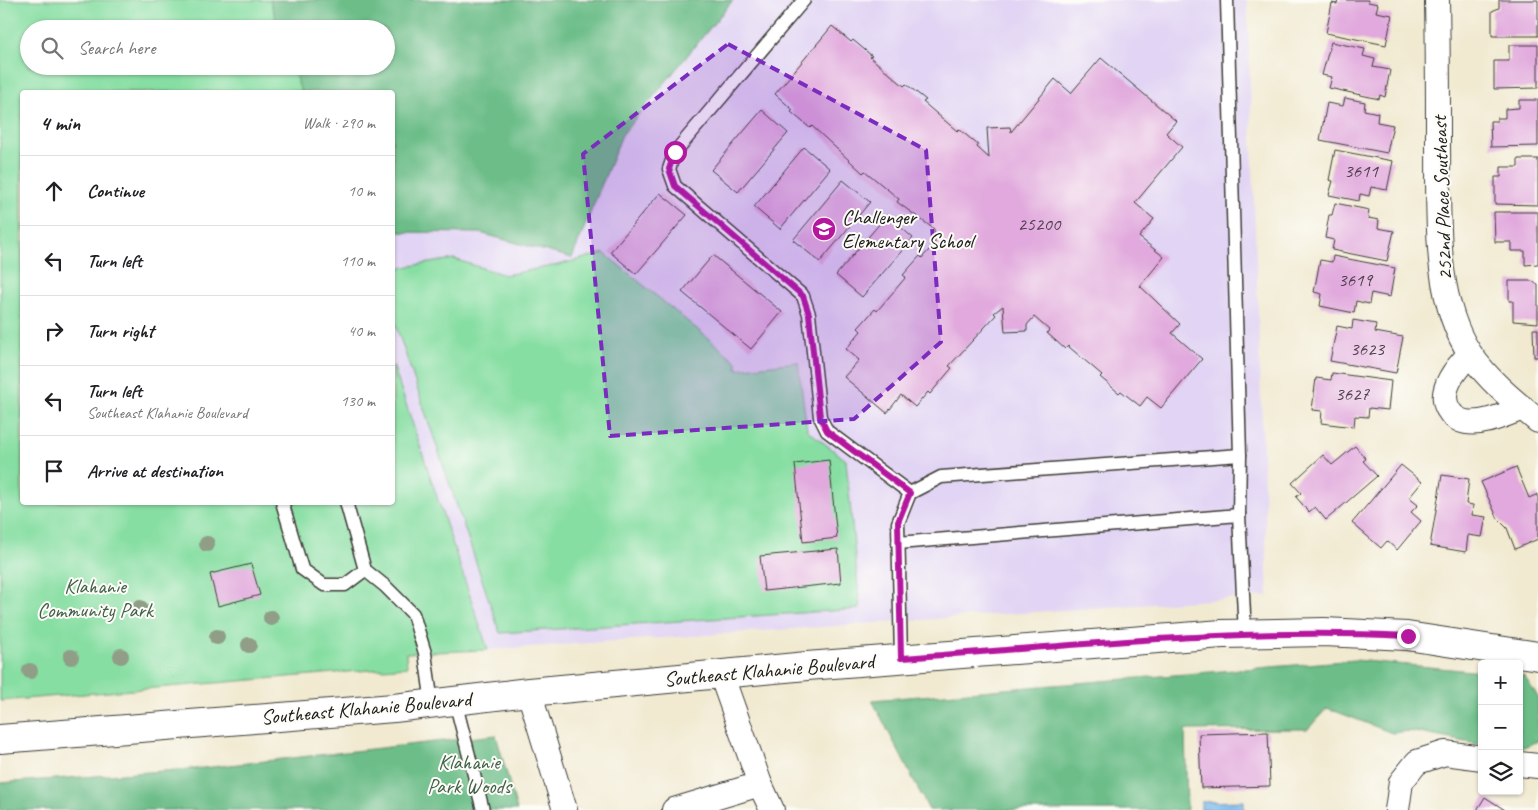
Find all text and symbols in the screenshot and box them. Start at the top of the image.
search box [20,20,395,75]
icon: search [38,34,66,62]
text: Search here [78,36,155,60]
text: 4 min [40,110,80,136]
text: Walk · 290 m [303,113,375,133]
street label: 252nd Place Southeast [1426,113,1458,281]
route start [664,141,687,164]
house number: 3611 [1344,159,1380,183]
icon: ahead [40,177,68,205]
text: Continue [87,179,144,203]
text: 10 m [348,181,375,201]
place label: Challenger Elementary School [842,204,977,254]
house number: 25200 [1018,212,1062,236]
school or university icon: Challenger Elementary School [811,216,837,242]
icon: left [40,247,68,275]
text: Turn left [87,249,142,273]
text: 110 m [341,251,375,271]
house number: 3619 [1338,268,1374,292]
icon: right [40,317,68,345]
text: Turn right [87,319,154,343]
text: 40 m [348,321,375,341]
house number: 3623 [1350,337,1386,361]
text: Turn left [87,379,142,403]
house number: 3627 [1335,382,1371,406]
icon: left [40,387,68,415]
text: 130 m [341,391,375,411]
text: Southeast Klahanie Boulevard [87,403,248,423]
icon: arrive [40,457,68,485]
text: Arrive at destination [87,459,223,483]
park label: Klahanie Community Park [37,573,155,623]
route end [1397,625,1420,648]
street label: Southeast Klahanie Boulevard [663,648,879,692]
map controls [1478,660,1523,795]
button: + [1478,660,1523,705]
street label: Southeast Klahanie Boulevard [260,686,476,730]
button: − [1478,705,1523,750]
park label: Klahanie Park Woods [427,749,513,799]
button: layers [1478,750,1523,795]

